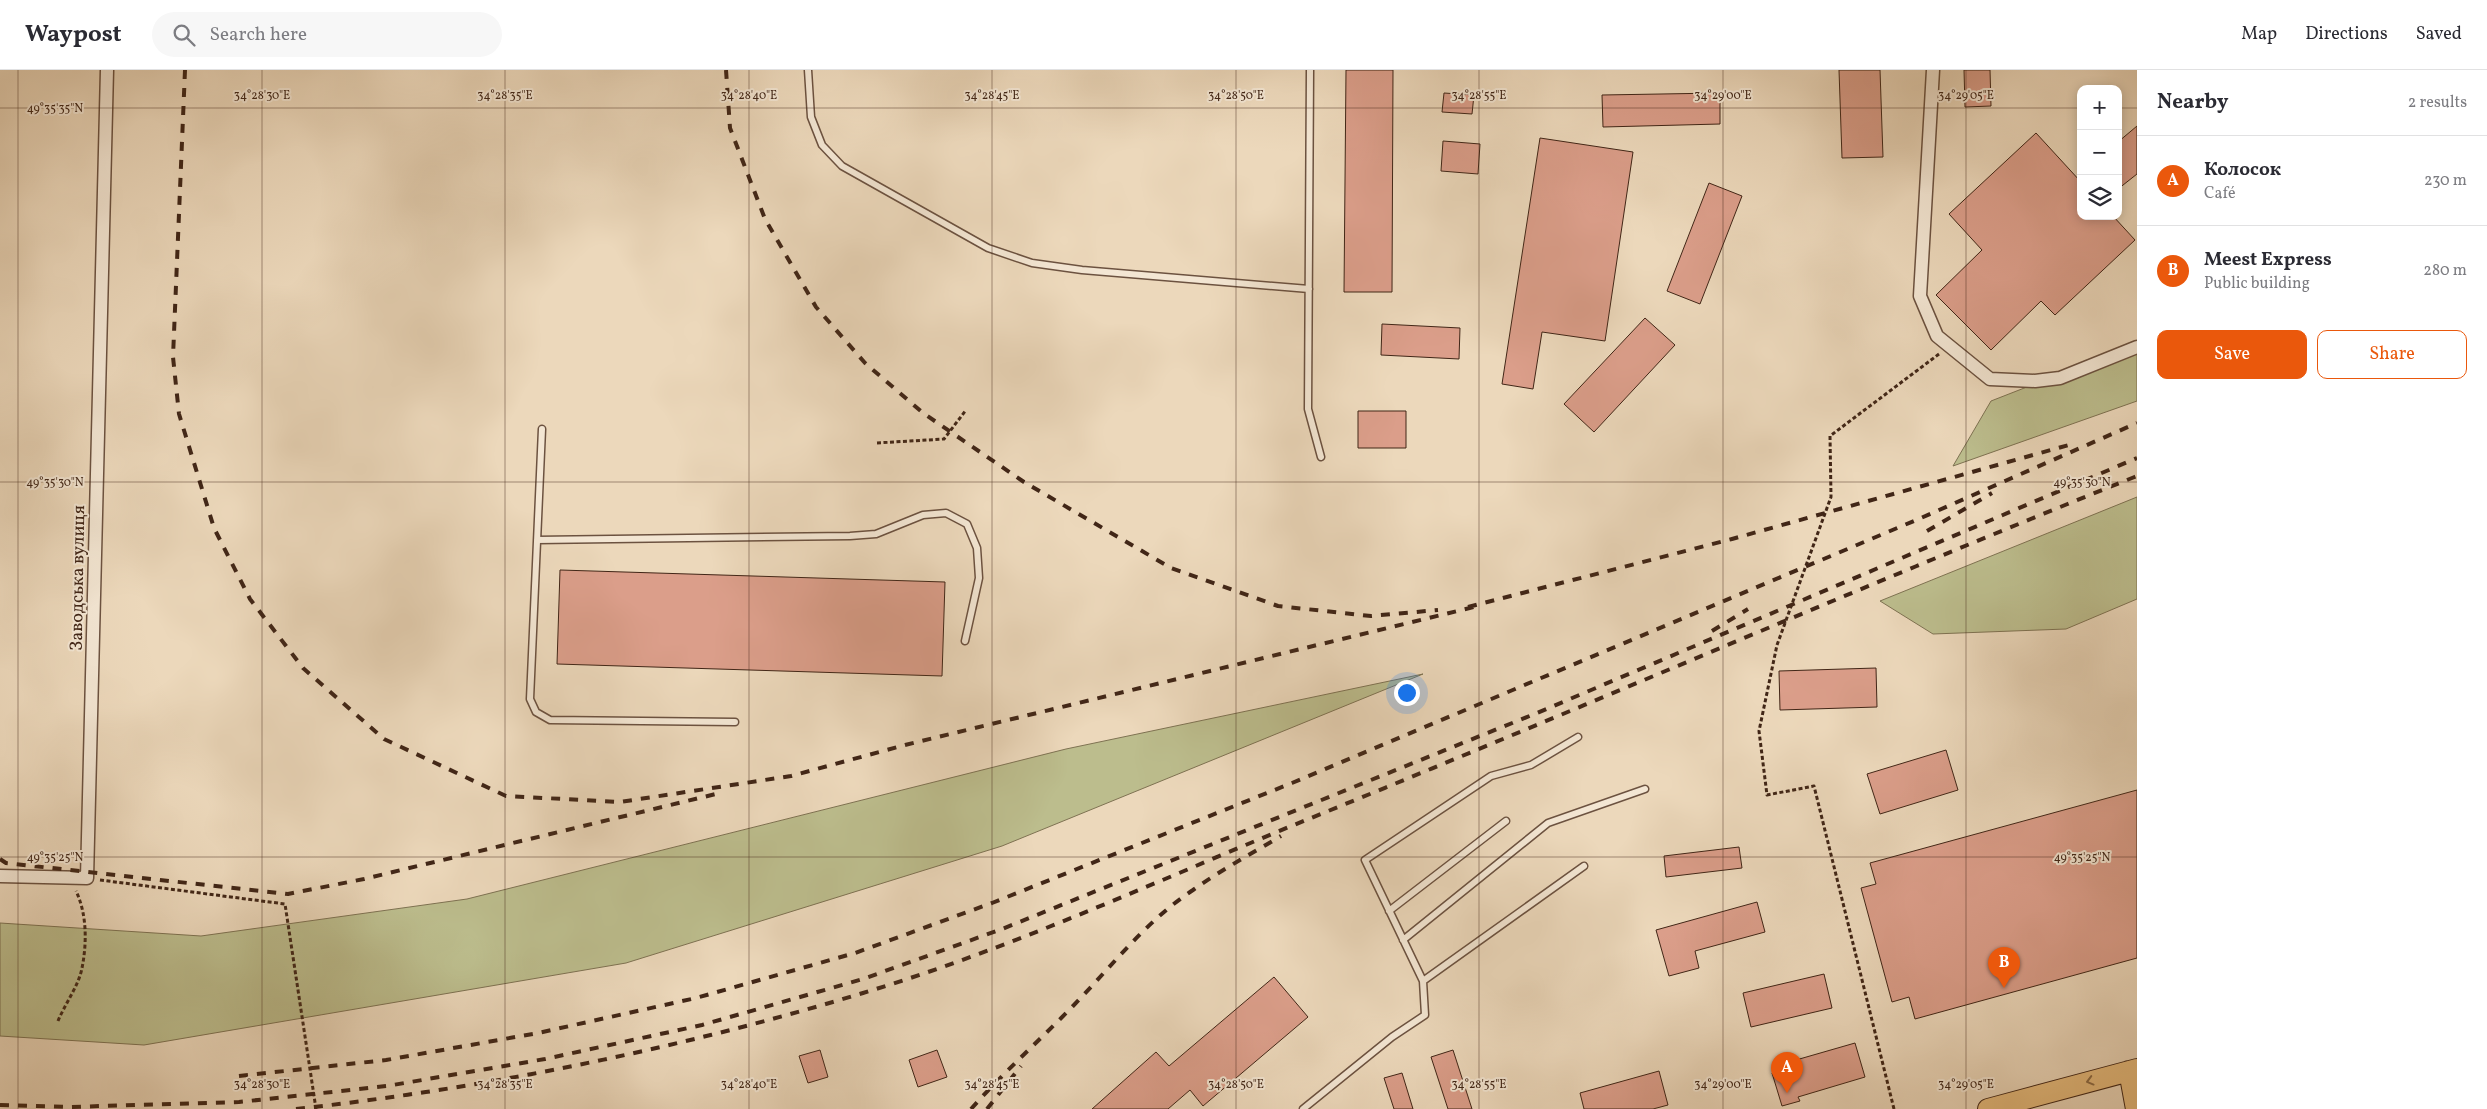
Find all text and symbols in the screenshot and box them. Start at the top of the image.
search box [152,12,502,57]
text: Waypost [25,18,122,52]
icon: search [170,21,198,49]
text: Search here [210,22,307,48]
text: Map [2241,22,2277,47]
text: Directions [2305,22,2388,47]
text: Saved [2416,22,2462,47]
map controls [2077,85,2122,220]
button: + [2077,85,2122,130]
text: 34°28'30"E [234,88,290,104]
text: 34°28'35"E [477,88,533,104]
text: 34°28'40"E [721,88,777,104]
text: 34°28'45"E [964,88,1020,104]
text: 34°28'50"E [1208,88,1264,104]
text: 34°28'55"E [1451,88,1507,104]
text: 34°29'00"E [1694,88,1752,104]
text: 34°29'05"E [1938,88,1994,104]
text: Nearby [2157,88,2228,117]
text: 2 results [2408,92,2467,114]
text: 49°35'35"N [27,101,83,117]
button: − [2077,130,2122,175]
text: Колосок [2204,157,2281,183]
text: A [2167,170,2179,192]
text: 230 m [2424,170,2467,192]
button: layers [2077,175,2122,220]
text: Café [2204,183,2235,205]
text: Meest Express [2204,247,2332,273]
text: B [2168,260,2178,282]
text: 280 m [2423,260,2467,282]
text: Public building [2204,273,2310,295]
button: Save [2157,330,2307,379]
button: Share [2317,330,2467,379]
text: 49°35'30"N [26,475,84,491]
text: 49°35'30"N [2053,475,2111,491]
street label: Заводська вулиця [65,505,92,651]
your location [1394,680,1420,706]
text: 49°35'25"N [27,850,83,866]
text: 49°35'25"N [2054,850,2110,866]
pin: B [1988,947,2020,988]
pin: A [1771,1052,1803,1093]
one-way arrow [2086,1076,2095,1086]
text: 34°28'30"E [234,1077,290,1093]
text: 34°28'35"E [477,1077,533,1093]
text: 34°28'40"E [721,1077,777,1093]
text: 34°28'45"E [964,1077,1020,1093]
text: 34°28'50"E [1208,1077,1264,1093]
text: 34°28'55"E [1451,1077,1507,1093]
text: 34°29'00"E [1694,1077,1752,1093]
text: 34°29'05"E [1938,1077,1994,1093]

